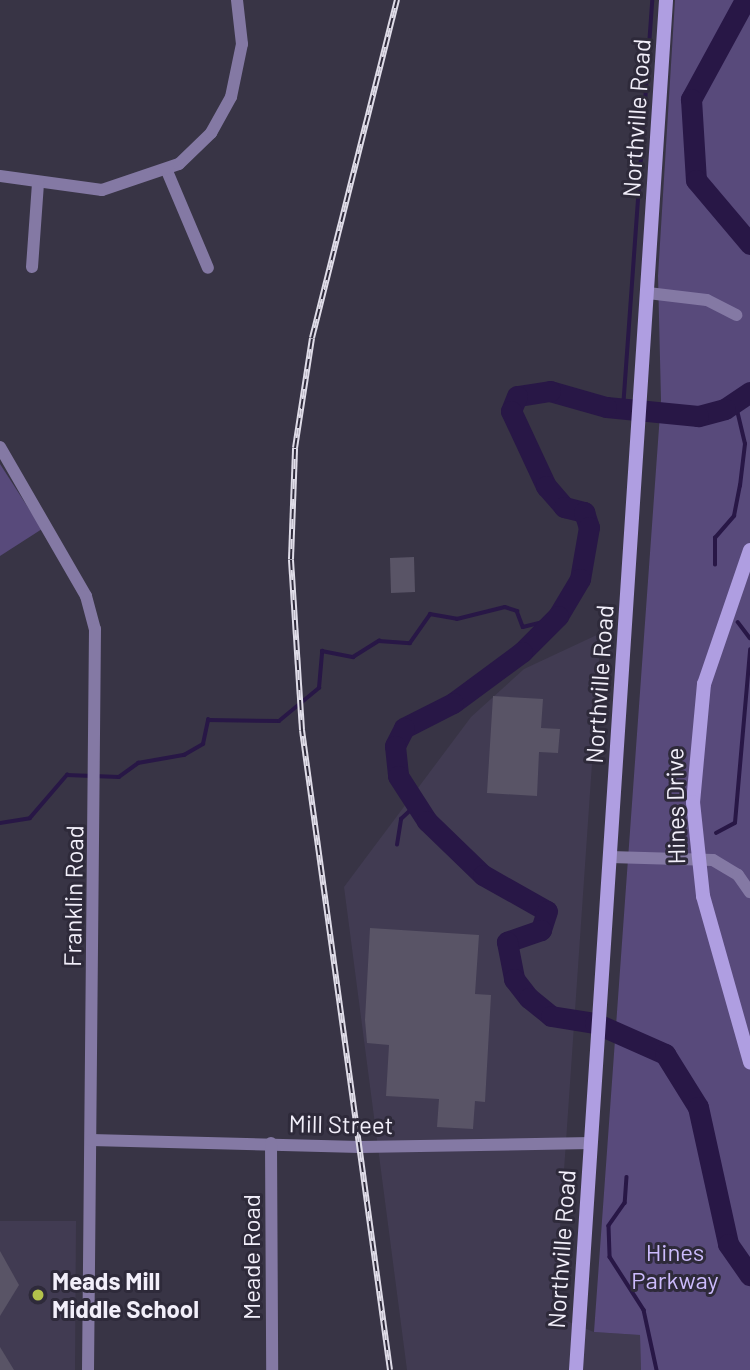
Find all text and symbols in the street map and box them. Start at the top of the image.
street label: Northville Road [616,38,656,198]
street label: Northville Road [579,604,619,764]
street label: Hines Drive [660,747,690,865]
street label: Franklin Road [57,825,89,967]
street label: Mill Street [288,1109,394,1139]
street label: Northville Road [541,1169,581,1329]
street label: Meade Road [237,1194,265,1320]
park label: Hines Parkway [631,1238,719,1294]
place label: Meads Mill Middle School [52,1267,199,1323]
marker: Meads Mill Middle School [30,1287,46,1303]

